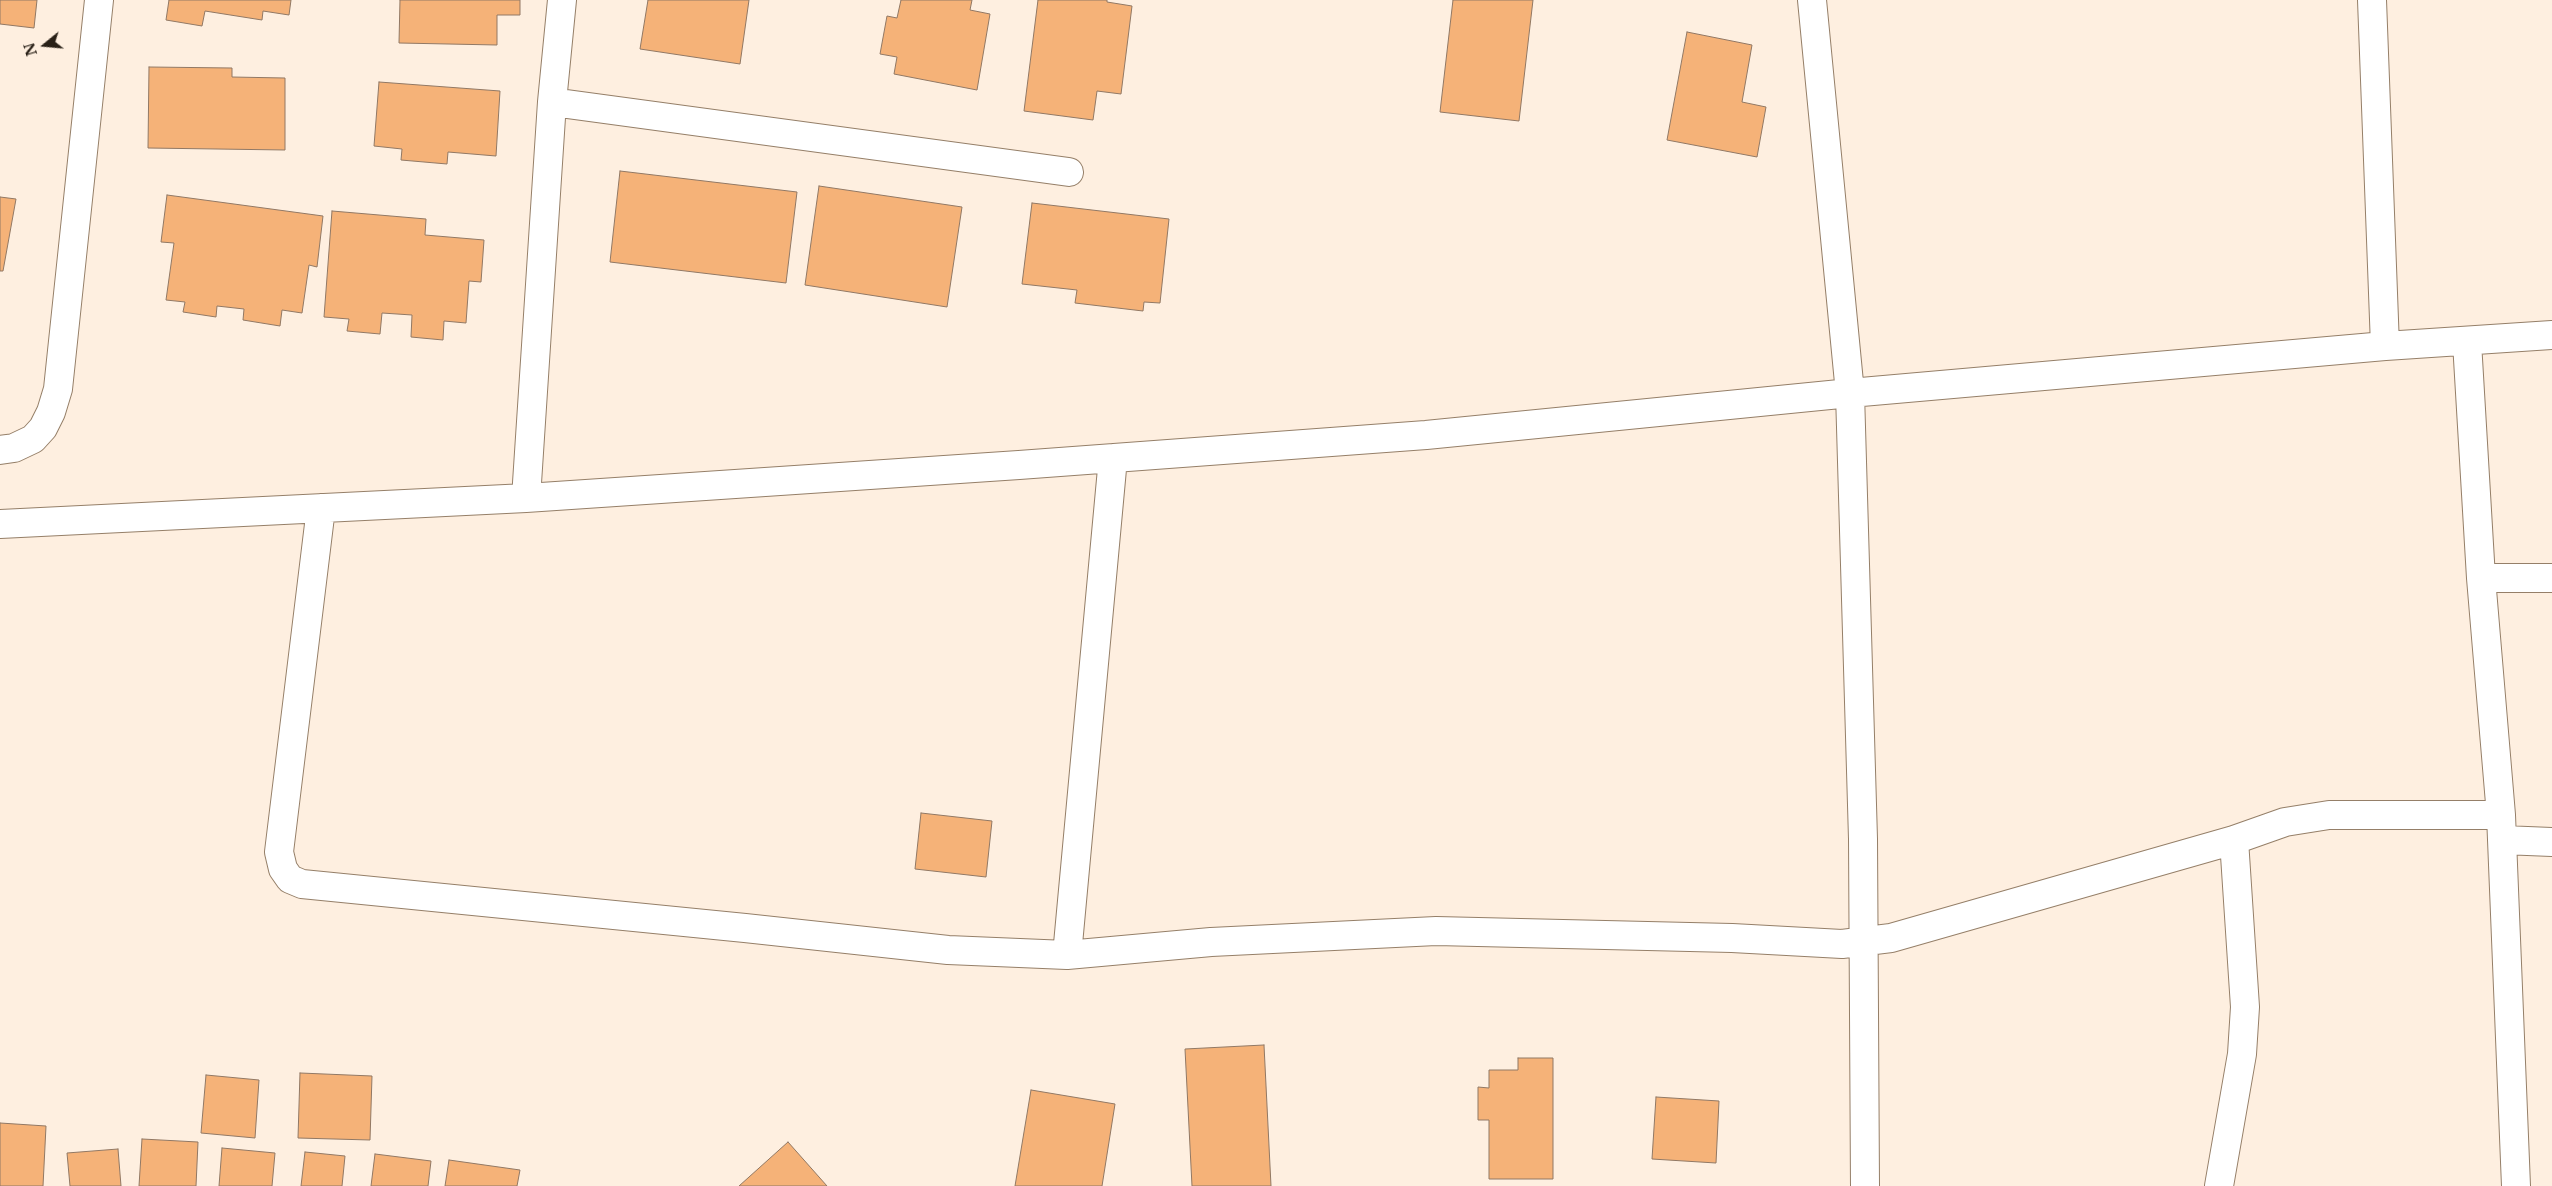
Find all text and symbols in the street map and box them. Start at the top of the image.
north arrow [20,20,70,70]
text: N [20,40,41,58]

